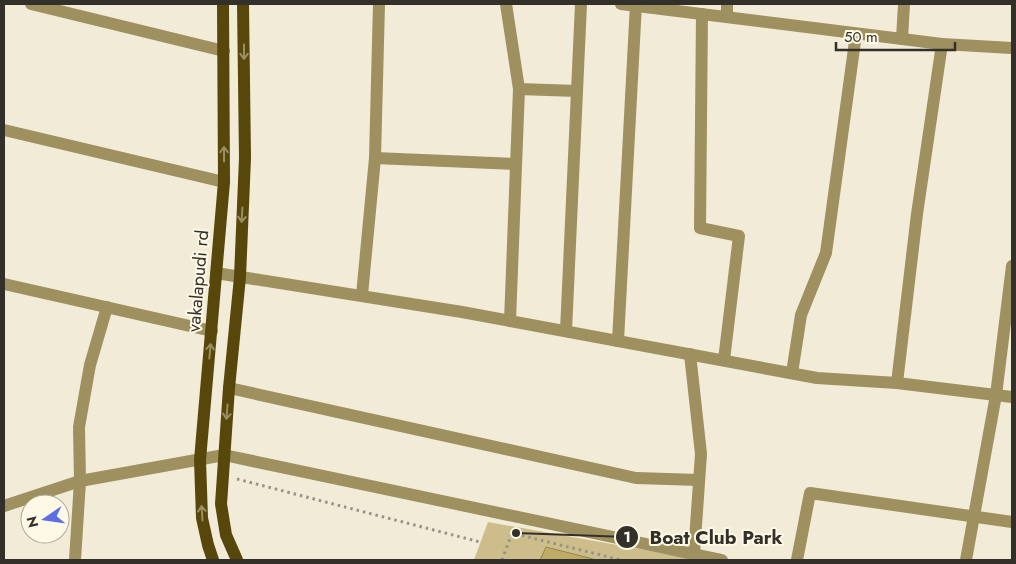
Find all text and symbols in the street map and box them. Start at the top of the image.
scale bar [836,20,955,52]
text: 50 m [844,26,878,48]
one-way arrow [239,44,249,60]
one-way arrow [219,146,229,162]
one-way arrow [238,207,247,223]
street label: vakalapudi rd [181,229,215,333]
one-way arrow [205,343,215,359]
one-way arrow [223,404,232,420]
north arrow [20,494,70,544]
one-way arrow [198,505,207,521]
text: N [21,514,43,530]
callout: Boat Club Park [614,520,792,554]
text: Boat Club Park [650,524,782,551]
text: 1 [623,526,631,548]

